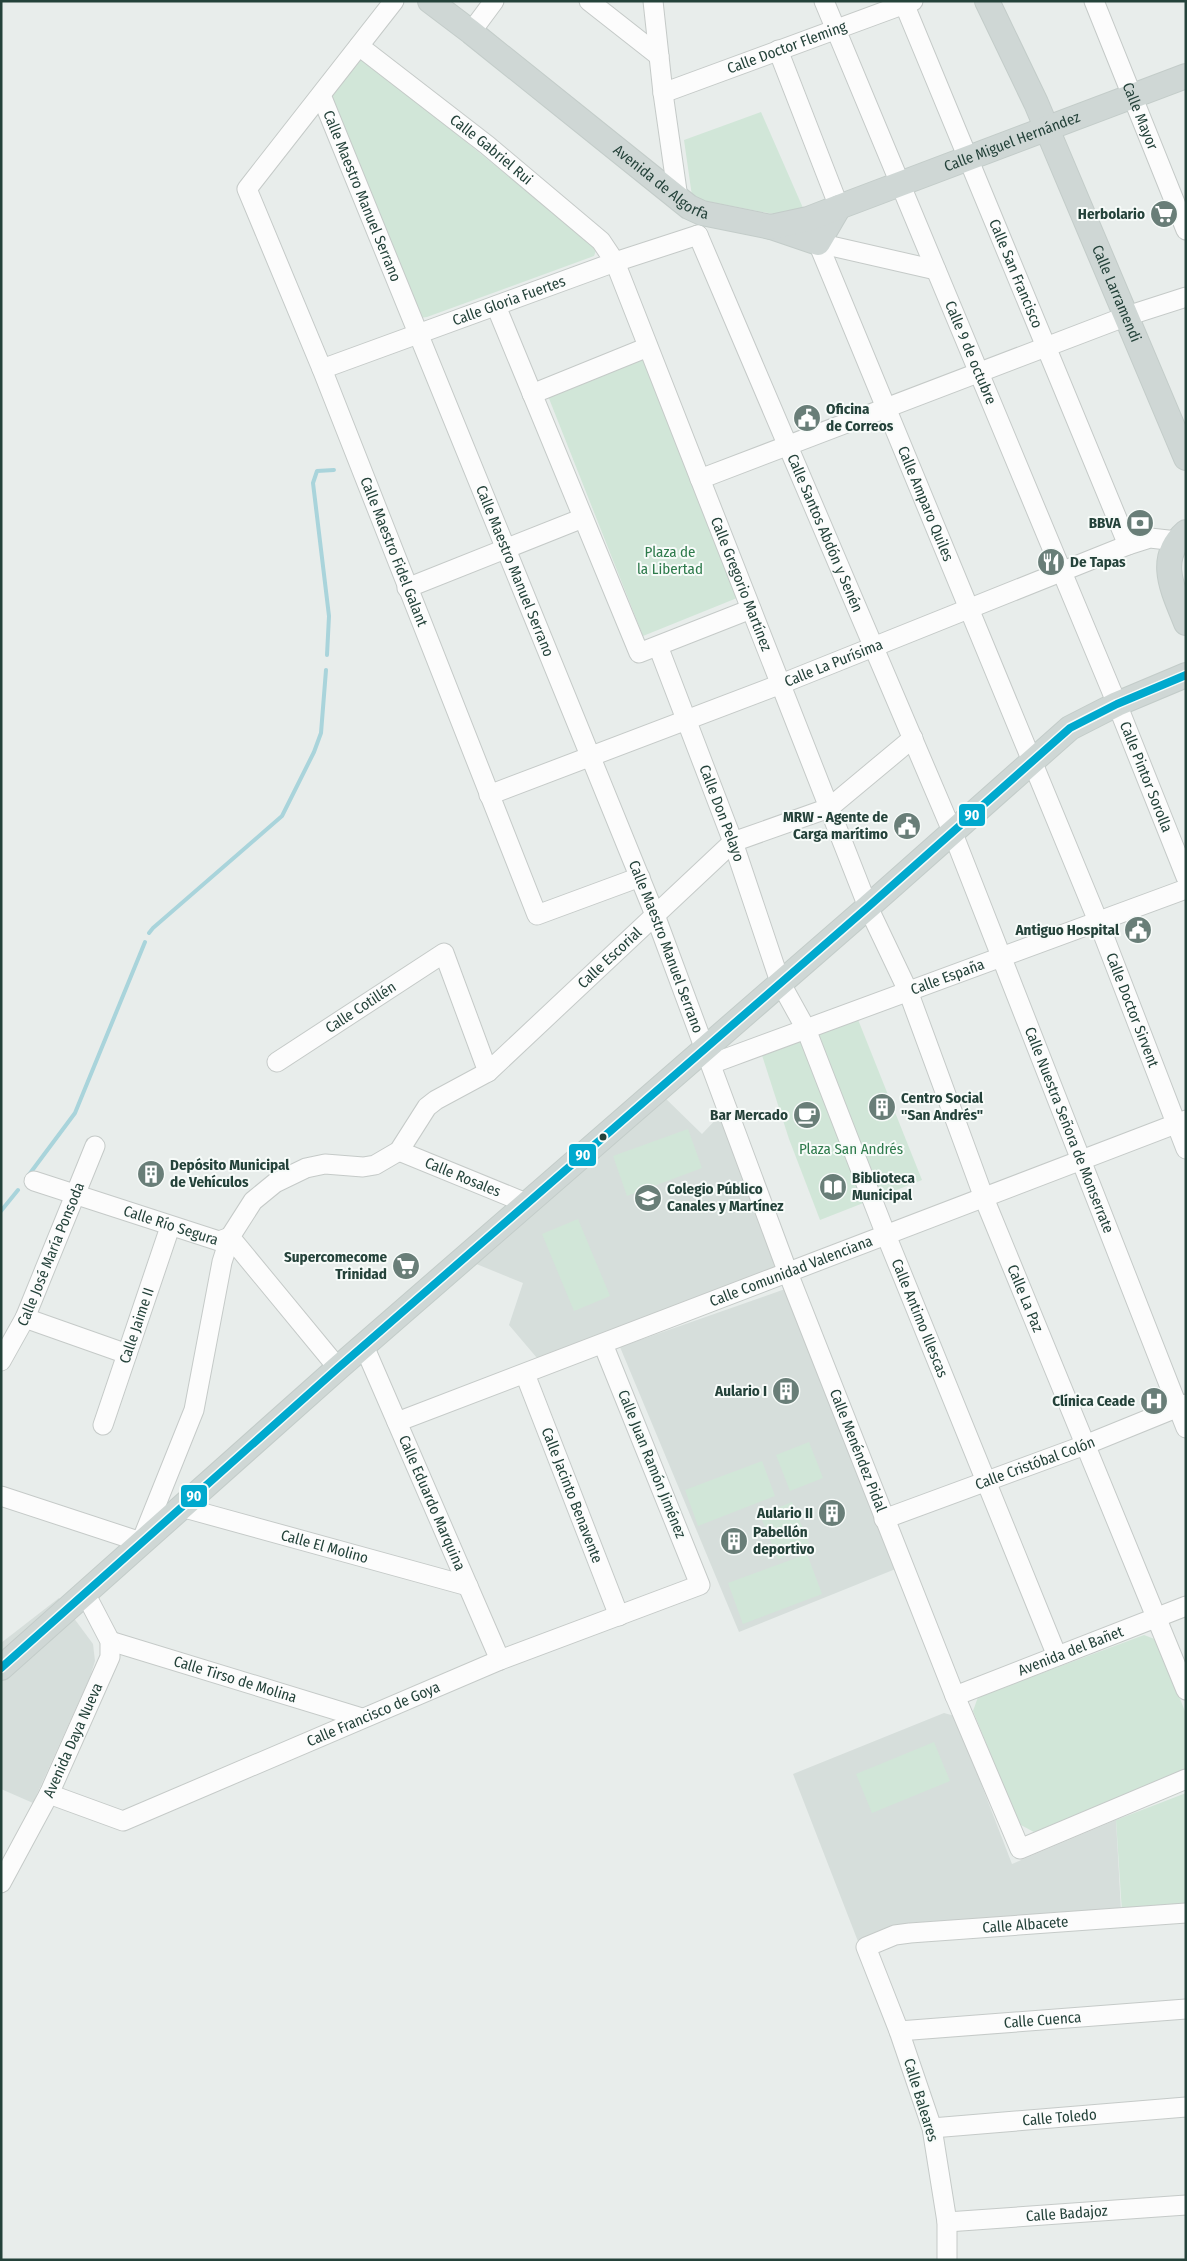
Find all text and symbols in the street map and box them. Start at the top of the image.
street label: Calle Doctor Fleming [725,17,849,78]
street label: Calle Mayor [1119,80,1162,153]
street label: Calle Maestro Manuel Serrano [319,108,405,284]
street label: Calle Miguel Hernández [942,108,1083,176]
street label: Calle Gabriel Rui [446,111,536,188]
street label: Avenida de Algorfa [610,141,710,223]
supermarket icon: Herbolario [1149,199,1179,229]
place label: Herbolario [1078,205,1145,223]
street label: Calle San Francisco [985,216,1046,331]
street label: Calle Larramendi [1088,242,1145,345]
street label: Calle Gloria Fuertes [450,272,568,330]
street label: Calle 9 de octubre [941,298,1000,407]
place label: Oficina de Correos [826,400,894,435]
public building icon: Oficina de Correos [792,403,822,433]
street label: Calle Amparo Quiles [894,443,957,564]
street label: Calle Santos Abdón y Senén [783,451,867,615]
street label: Calle Maestro Fidel Galant [356,474,432,629]
street label: Calle Maestro Manuel Serrano [472,483,558,659]
bank icon: BBVA [1125,508,1155,538]
street label: Calle Gregorio Martínez [707,514,776,654]
place label: BBVA [1089,514,1122,532]
park label: Plaza de la Libertad [637,543,703,578]
restaurant icon: De Tapas [1036,547,1066,577]
place label: De Tapas [1070,553,1126,571]
street label: Calle La Purísima [782,635,885,691]
street label: Calle Pintor Sorolla [1116,719,1176,835]
street label: Calle Don Pelayo [695,762,748,864]
line badge: 90 [958,803,986,827]
text: 90 [965,807,980,824]
place label: MRW - Agente de Carga marítimo [783,808,888,843]
public building icon: MRW - Agente de Carga marítimo [892,811,922,841]
street label: Calle Maestro Manuel Serrano [625,858,707,1036]
public building icon: Antiguo Hospital [1123,915,1153,945]
place label: Antiguo Hospital [1014,921,1120,939]
street label: Calle Escorial [574,923,645,992]
street label: Calle Doctor Sirvent [1102,950,1163,1070]
street label: Calle España [908,955,987,999]
street label: Calle Cotillén [322,978,399,1037]
street label: Calle Nuestra Señora de Monserrate [1021,1024,1118,1236]
place label: Centro Social "San Andrés" [901,1089,984,1124]
building icon: Centro Social "San Andrés" [867,1092,897,1122]
cafe icon: Bar Mercado [792,1100,822,1130]
place label: Bar Mercado [710,1106,788,1124]
unlabelled marker [598,1132,608,1142]
park label: Plaza San Andrés [799,1140,903,1158]
line badge: 90 [568,1143,597,1167]
text: 90 [576,1147,591,1164]
street label: Calle Rosales [422,1154,504,1201]
place label: Depósito Municipal de Vehículos [170,1156,290,1191]
building icon: Depósito Municipal de Vehículos [136,1159,166,1189]
place label: Biblioteca Municipal [852,1169,915,1204]
library icon: Biblioteca Municipal [818,1172,848,1202]
street label: Calle José María Ponsoda [13,1180,88,1329]
place label: Colegio Público Canales y Martínez [667,1180,784,1215]
school or university icon: Colegio Público Canales y Martínez [633,1183,663,1213]
street label: Calle Río Segura [121,1202,221,1249]
street label: Calle Comunidad Valenciana [707,1232,875,1310]
place label: Supercomecome Trinidad [284,1248,387,1283]
supermarket icon: Supercomecome Trinidad [391,1251,421,1281]
street label: Calle Antimo Illescas [888,1256,952,1380]
street label: Calle La Paz [1003,1262,1047,1335]
street label: Calle Jaime II [115,1285,158,1366]
building icon: Aulario I [771,1376,801,1406]
place label: Aulario I [714,1382,767,1400]
street label: Calle Menéndez Pidal [826,1386,890,1514]
hospital icon: Clínica Ceade [1139,1386,1169,1416]
street label: Calle Juan Ramón Jiménez [614,1387,690,1541]
place label: Clínica Ceade [1052,1392,1135,1410]
street label: Calle Jacinto Benavente [538,1425,607,1566]
street label: Calle Eduardo Marquina [395,1433,469,1573]
street label: Calle Cristóbal Colón [973,1433,1098,1494]
line badge: 90 [180,1484,208,1508]
text: 90 [187,1488,202,1505]
building icon: Aulario II [817,1498,847,1528]
place label: Aulario II [756,1504,813,1522]
place label: Pabellón deportivo [753,1523,815,1558]
street label: Calle El Molino [279,1526,371,1567]
building icon: Pabellón deportivo [719,1526,749,1556]
street label: Avenida del Bañet [1015,1622,1126,1680]
street label: Calle Tirso de Molina [172,1652,299,1707]
street label: Calle Francisco de Goya [304,1678,443,1750]
street label: Avenida Daya Nueva [40,1680,106,1800]
street label: Calle Albacete [982,1913,1069,1937]
street label: Calle Cuenca [1003,2008,1082,2032]
street label: Calle Baleares [900,2056,942,2144]
street label: Calle Toledo [1022,2105,1098,2130]
street label: Calle Badajoz [1025,2202,1108,2225]

